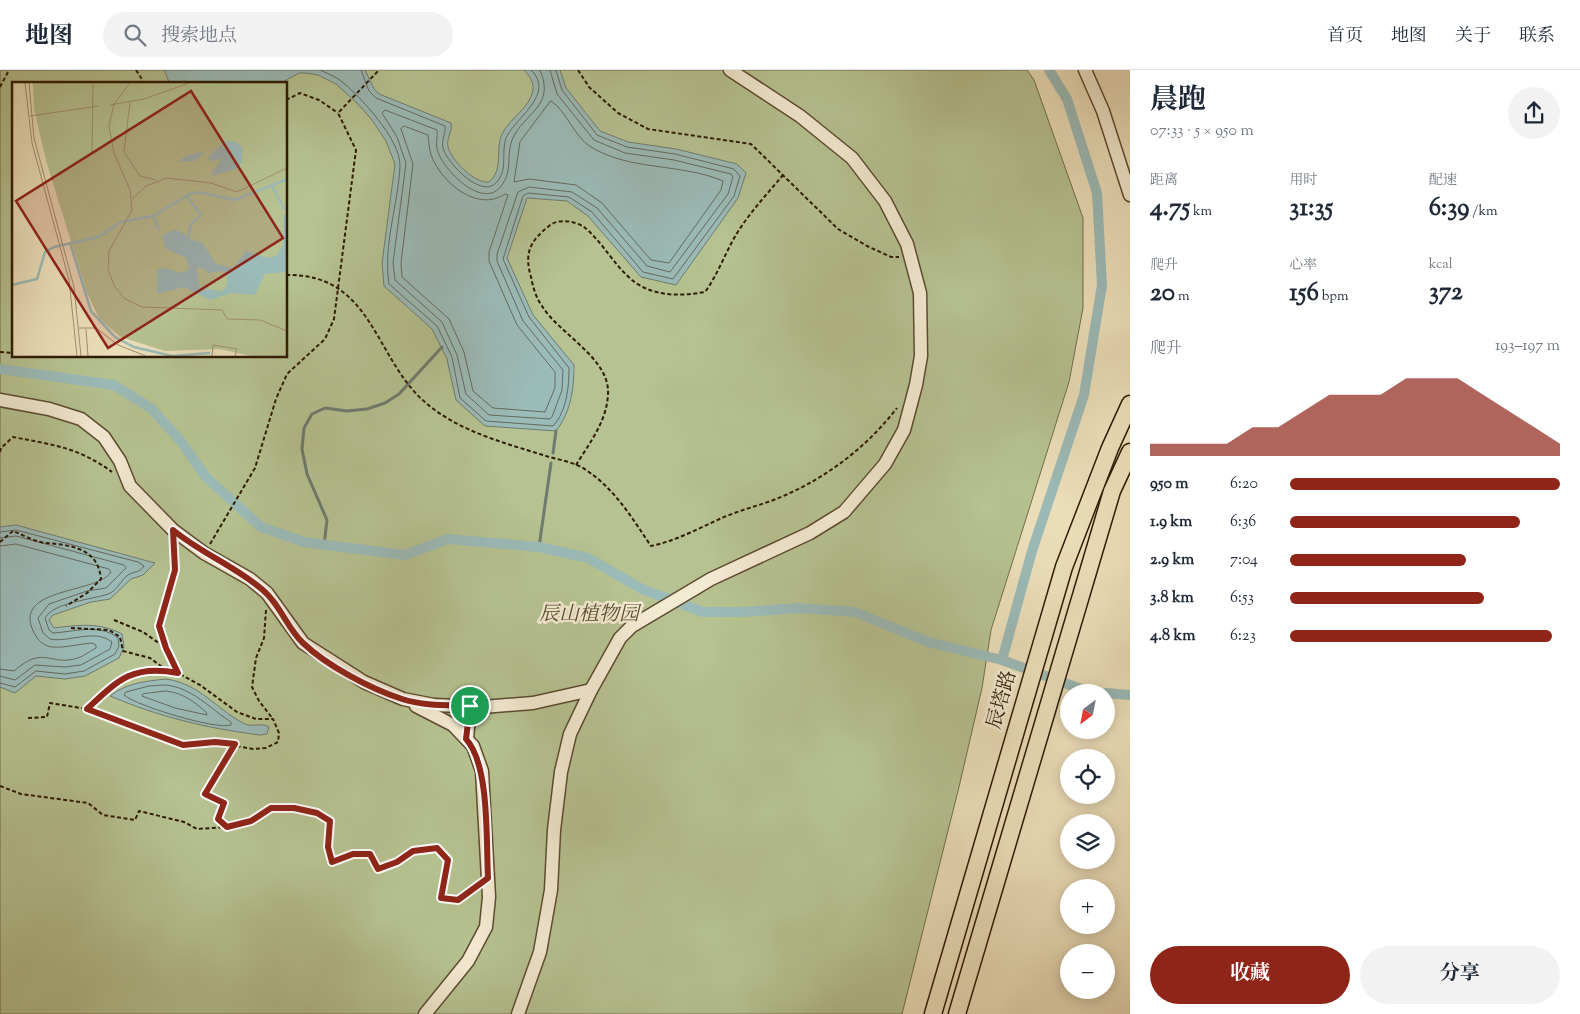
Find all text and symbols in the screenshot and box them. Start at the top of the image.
search box [103,12,453,57]
text: 地图 [25,20,73,54]
icon: search [121,21,149,49]
text: 搜索地点 [161,23,237,50]
text: 首页 [1327,24,1363,50]
text: 地图 [1391,24,1427,50]
text: 关于 [1455,24,1491,50]
text: 联系 [1519,24,1555,50]
text: 晨跑 [1150,81,1206,121]
inset map [12,82,288,358]
button: share [1508,87,1560,139]
text: 07:33 · 5 × 950 m [1150,120,1254,143]
text: 距离 [1150,171,1178,191]
text: 用时 [1289,171,1317,191]
text: 配速 [1429,171,1457,191]
text: 4.75 [1150,191,1190,227]
text: 31:35 [1289,191,1333,227]
text: 6:39 [1429,191,1469,227]
text: km [1190,202,1212,222]
text: /km [1469,202,1498,222]
text: kcal [1429,255,1453,275]
text: 爬升 [1150,256,1178,276]
text: 心率 [1289,256,1317,276]
text: 372 [1429,275,1463,311]
text: 20 [1150,276,1175,312]
text: 156 [1289,276,1319,312]
text: m [1175,287,1190,307]
text: bpm [1319,287,1349,307]
text: 193–197 m [1495,335,1560,358]
text: 爬升 [1150,338,1182,361]
text: 950 m [1150,473,1189,496]
text: 6:20 [1230,473,1258,496]
text: 1.9 km [1150,511,1192,534]
text: 6:36 [1230,511,1256,534]
text: 2.9 km [1150,549,1194,572]
text: 7:04 [1230,549,1258,572]
text: 3.8 km [1150,587,1194,610]
text: 6:53 [1230,587,1254,610]
park label: 辰山植物园 [539,601,642,630]
text: 4.8 km [1150,625,1195,648]
text: 6:23 [1230,625,1256,648]
street label: 辰塔路 [981,667,1025,733]
north arrow [1060,684,1115,739]
map controls [1060,684,1115,999]
pin [449,685,491,727]
icon: arrive [456,692,484,720]
button: locate [1060,749,1115,804]
button: layers [1060,814,1115,869]
button: + [1060,879,1115,934]
button: − [1060,944,1115,999]
button: 收藏 [1150,946,1350,1004]
button: 分享 [1360,946,1560,1004]

